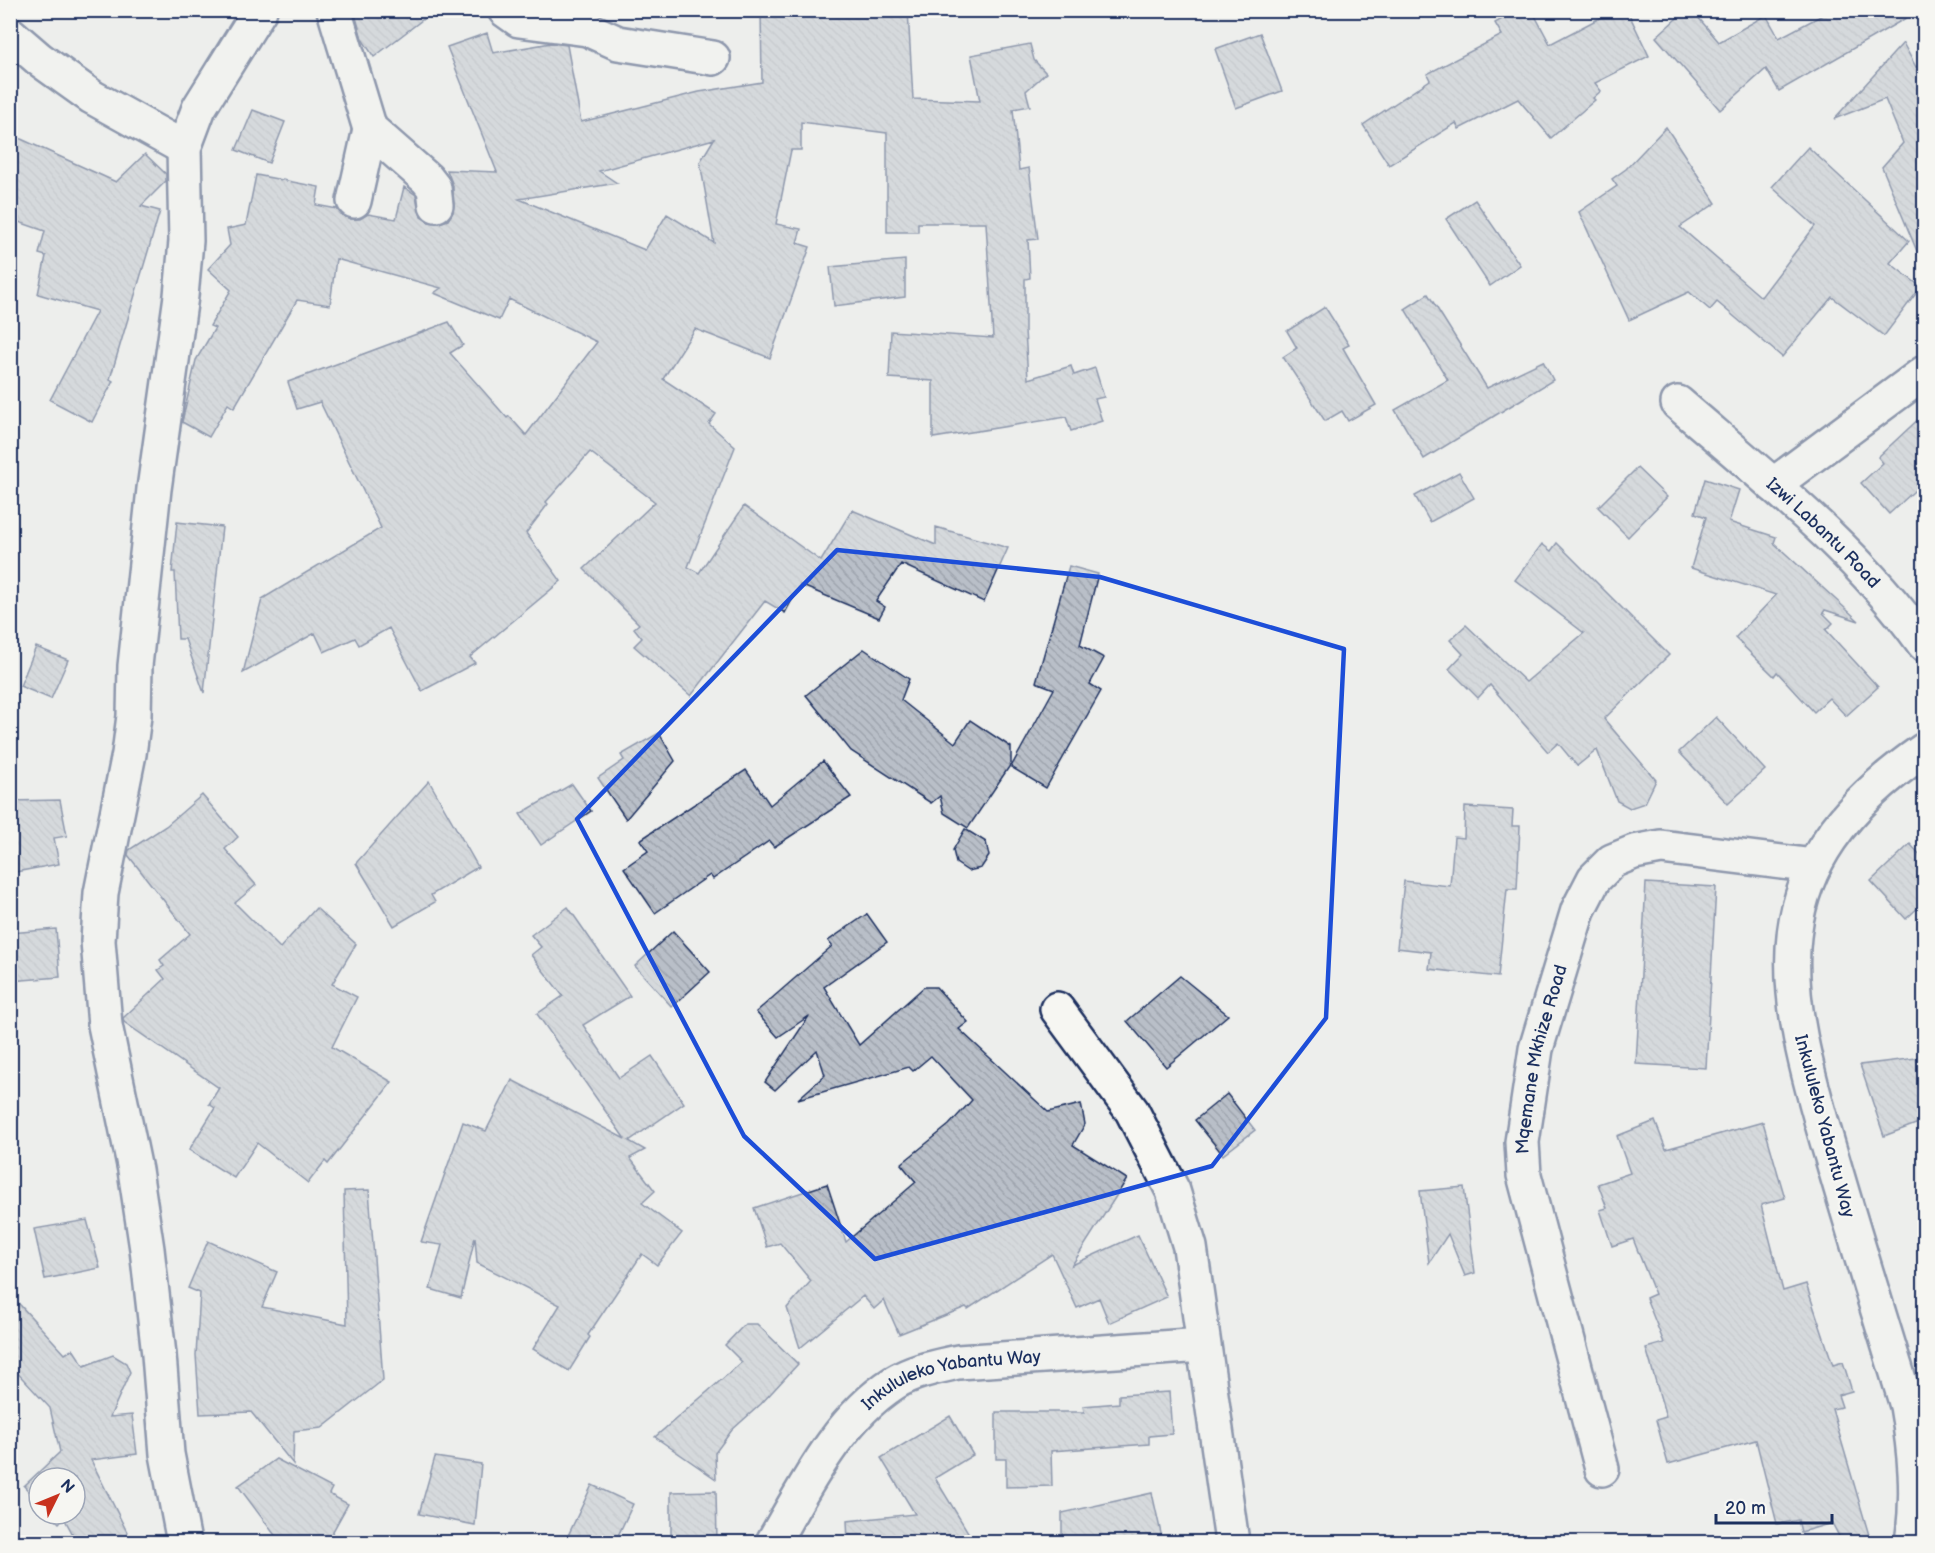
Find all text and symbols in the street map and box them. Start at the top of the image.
street label: Izwi Labantu Road [1762,474,1884,593]
street label: Mqemane Mkhize Road [1512,962,1572,1155]
street label: Inkululeko Yabantu Way [1790,1032,1859,1221]
street label: Inkululeko Yabantu Way [857,1346,1042,1415]
north arrow [27,1466,87,1526]
text: N [56,1476,78,1498]
scale bar [1716,1487,1832,1525]
text: 20 m [1725,1498,1766,1519]

